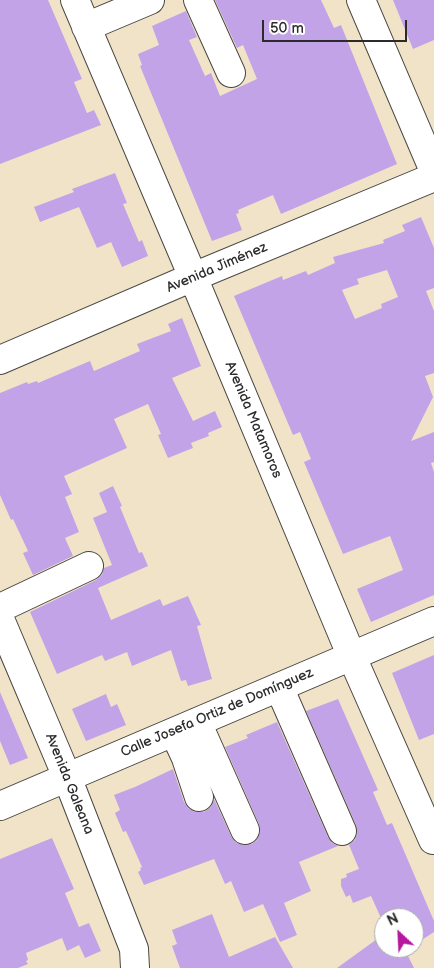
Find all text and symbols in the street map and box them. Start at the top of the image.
scale bar [264,10,409,42]
text: 50 m [270,19,304,38]
street label: Avenida Jiménez [164,239,270,297]
street label: Avenida Matamoros [221,359,285,481]
street label: Calle Josefa Ortiz de Domínguez [118,665,316,761]
street label: Avenida Galeana [41,731,97,837]
north arrow [374,908,424,958]
text: N [385,910,401,930]

